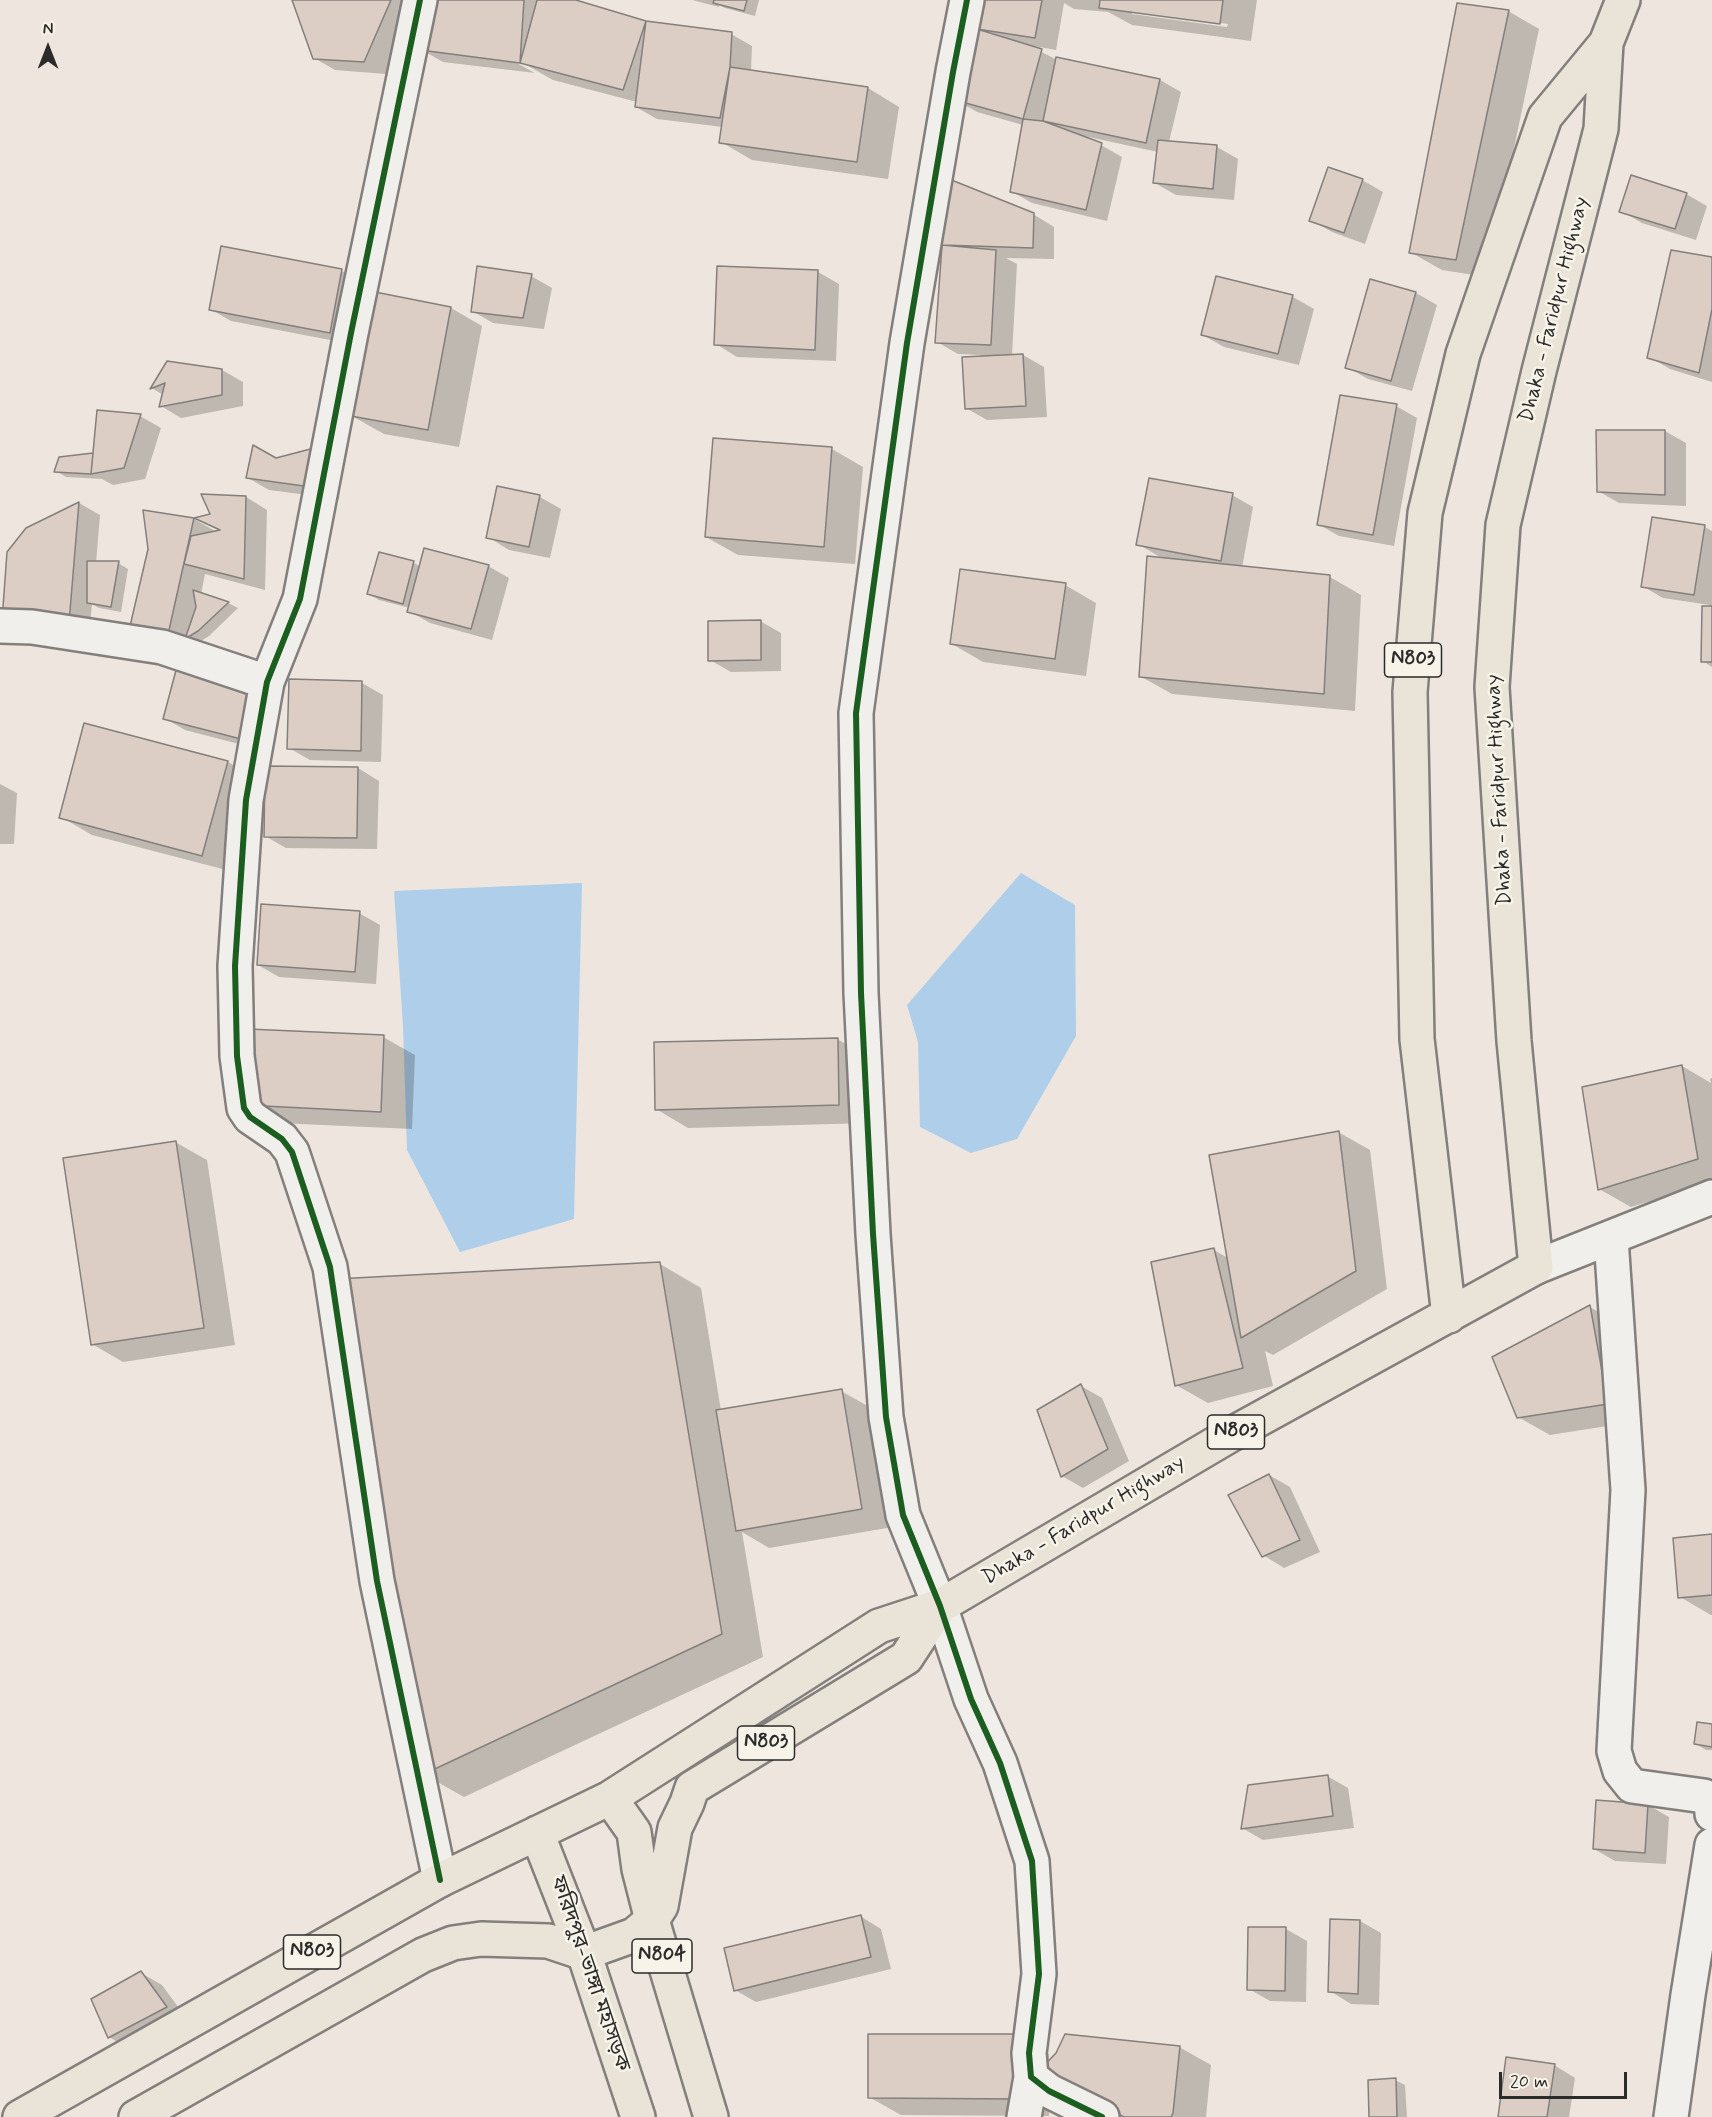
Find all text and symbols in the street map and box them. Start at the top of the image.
north arrow [18,18,78,78]
text: N [43,19,53,40]
street label: Dhaka - Faridpur Highway [1515,195,1595,425]
road number: N803 [1384,643,1442,677]
street label: Dhaka - Faridpur Highway [1481,674,1519,906]
road number: N803 [1208,1415,1264,1449]
street label: Dhaka - Faridpur Highway [978,1451,1190,1591]
road number: N803 [738,1726,795,1760]
street label: ফরিদপুর-ভাঙ্গা মহাসড়ক [544,1873,634,2075]
road number: N803 [284,1935,340,1969]
road number: N804 [632,1939,692,1973]
scale bar [1502,2060,1630,2098]
text: 20 m [1510,2070,1548,2094]

